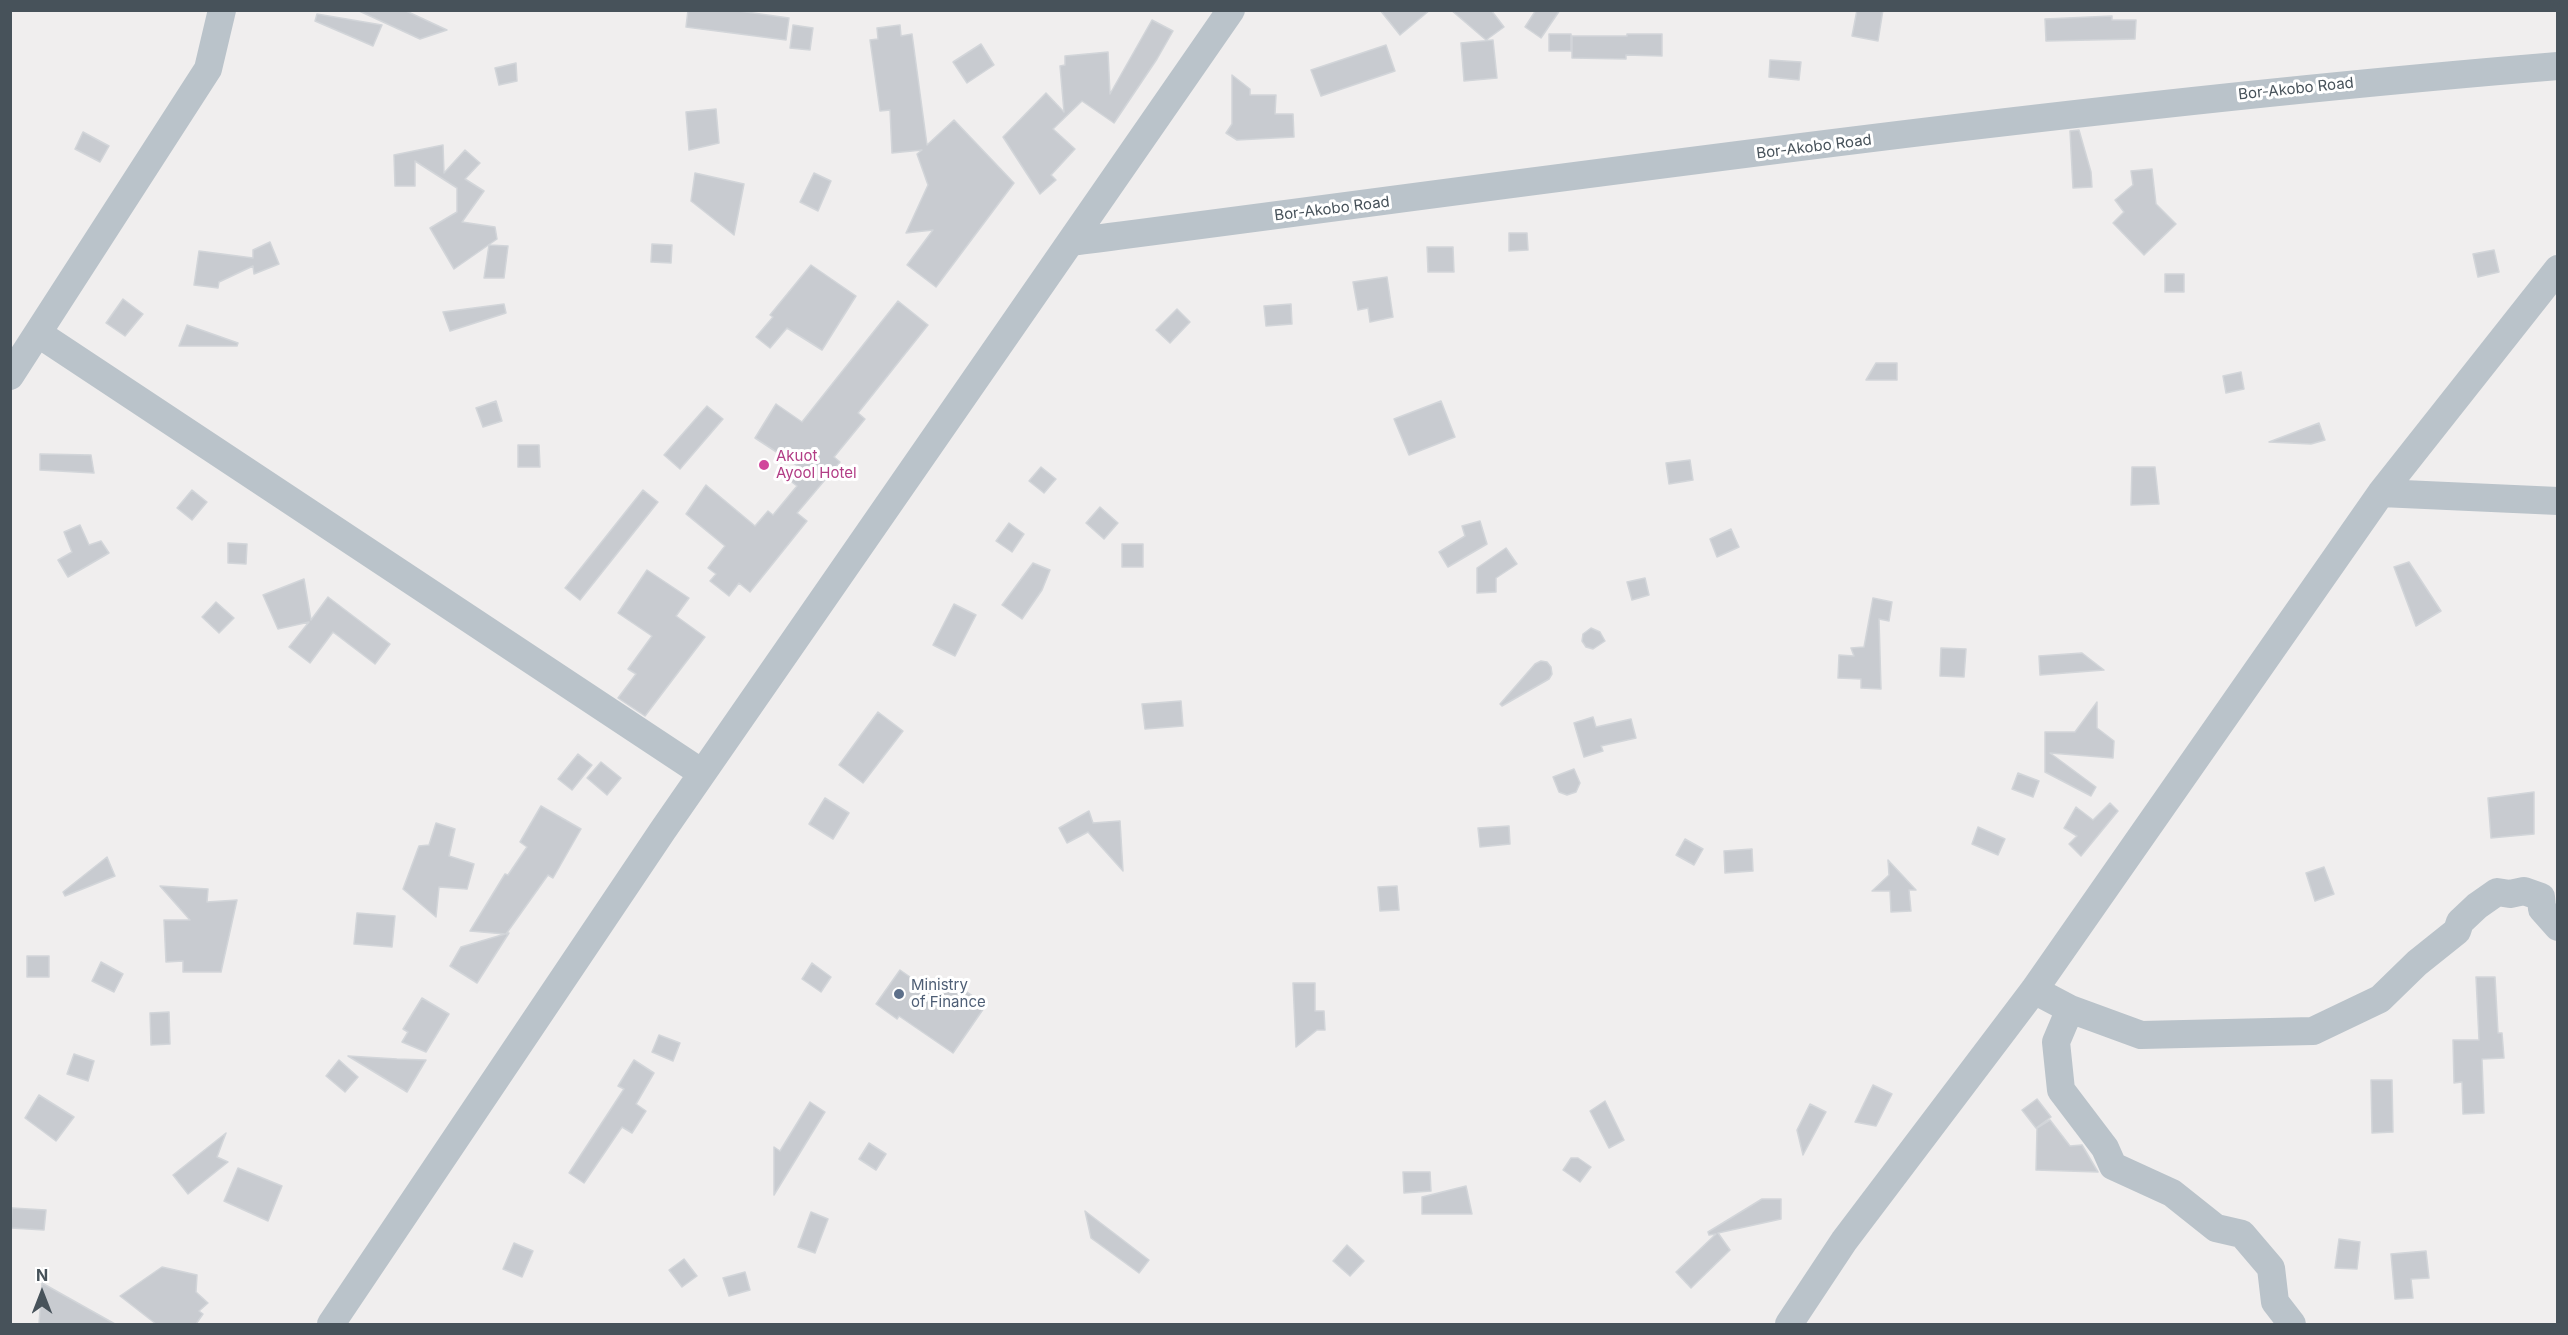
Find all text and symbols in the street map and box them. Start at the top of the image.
street label: Bor-Akobo Road [2237,74,2355,104]
street label: Bor-Akobo Road [1755,131,1873,163]
street label: Bor-Akobo Road [1273,193,1391,225]
place label: Akuot Ayool Hotel [776,447,857,482]
marker: Akuot Ayool Hotel [757,458,771,472]
place label: Ministry of Finance [911,976,986,1011]
marker: Ministry of Finance [892,987,906,1001]
north arrow [12,1263,72,1323]
text: N [36,1265,48,1285]

